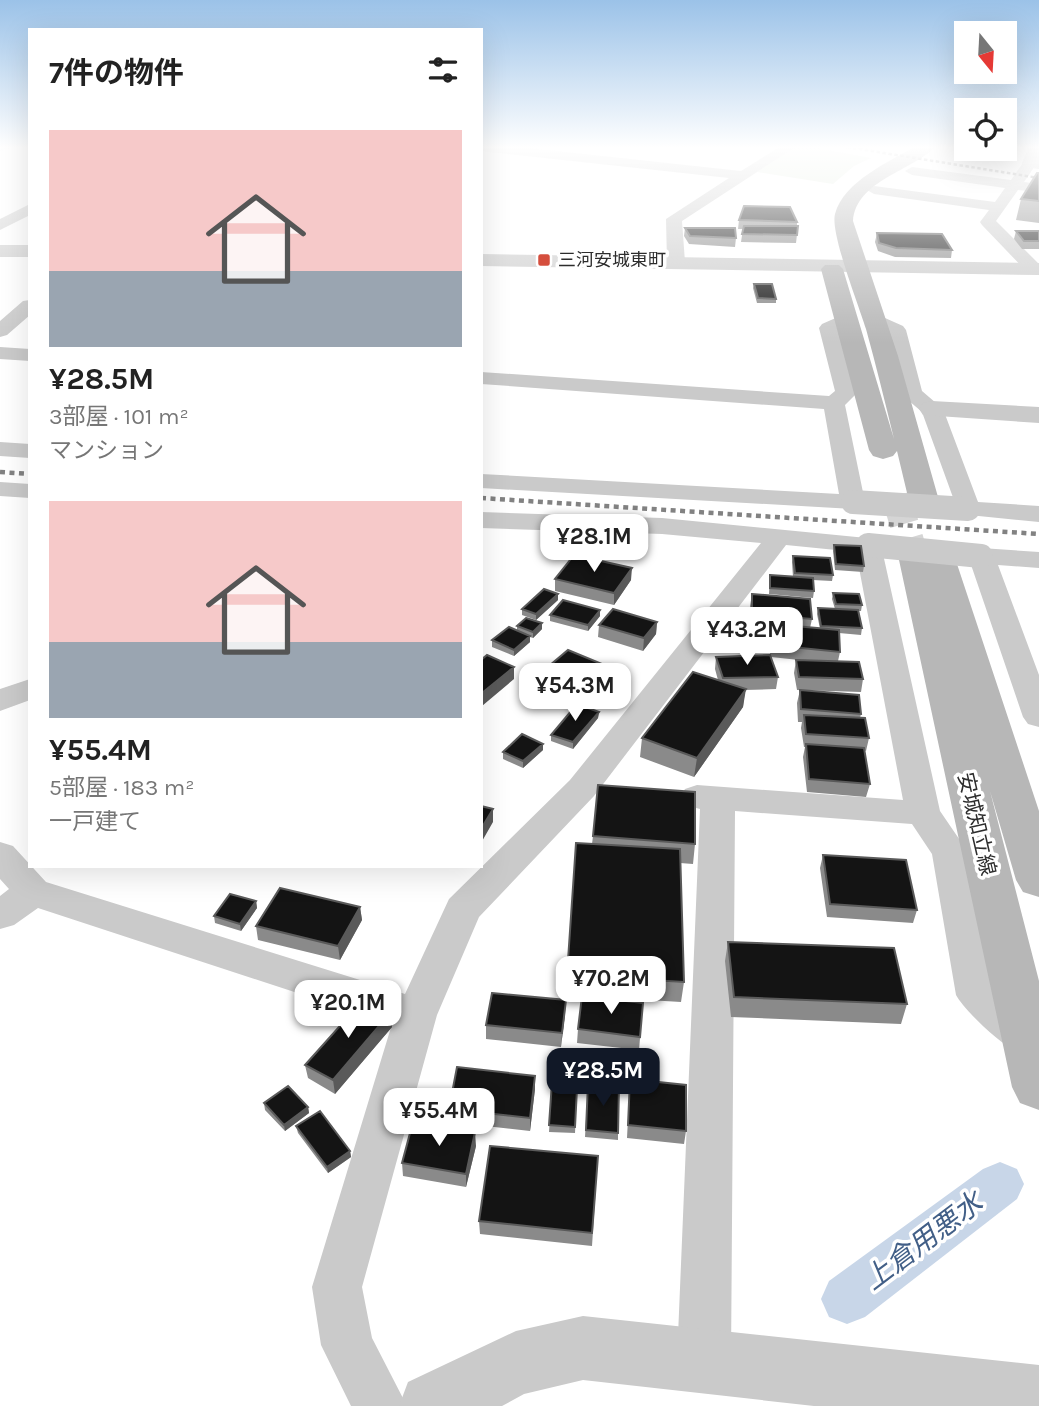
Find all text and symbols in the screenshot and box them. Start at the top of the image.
north arrow [954,21,1017,84]
map controls [954,21,1017,161]
icon: filters [424,51,462,89]
text: 7件の物件 [49,55,184,91]
button: locate [954,98,1017,161]
icon: home [193,176,319,302]
place label: 三河安城東町 [558,249,666,271]
marker: 三河安城東町 [536,252,552,268]
text: ¥28.5M [49,361,154,397]
text: 3部屋 · 101 m² [49,403,189,430]
text: マンション [49,437,164,464]
pin: ¥28.1M [537,514,651,574]
text: ¥28.1M [556,523,632,550]
icon: home [193,547,319,673]
pin: ¥43.2M [690,608,804,667]
text: ¥43.2M [707,616,787,643]
pin: ¥54.3M [518,664,632,723]
text: ¥54.3M [535,672,615,699]
text: ¥55.4M [49,732,152,768]
street label: 安城知立線 [953,770,1001,878]
text: 5部屋 · 183 m² [49,774,195,801]
text: 一戸建て [49,808,141,835]
pin: ¥70.2M [554,956,668,1016]
text: ¥70.2M [572,965,650,992]
pin: ¥20.1M [291,981,405,1040]
text: ¥20.1M [310,989,386,1016]
pin: ¥28.5M [546,1048,660,1108]
text: ¥28.5M [563,1057,643,1084]
pin: ¥55.4M [382,1088,496,1148]
text: ¥55.4M [399,1097,479,1124]
water label: 上倉用悪水 [857,1184,991,1296]

